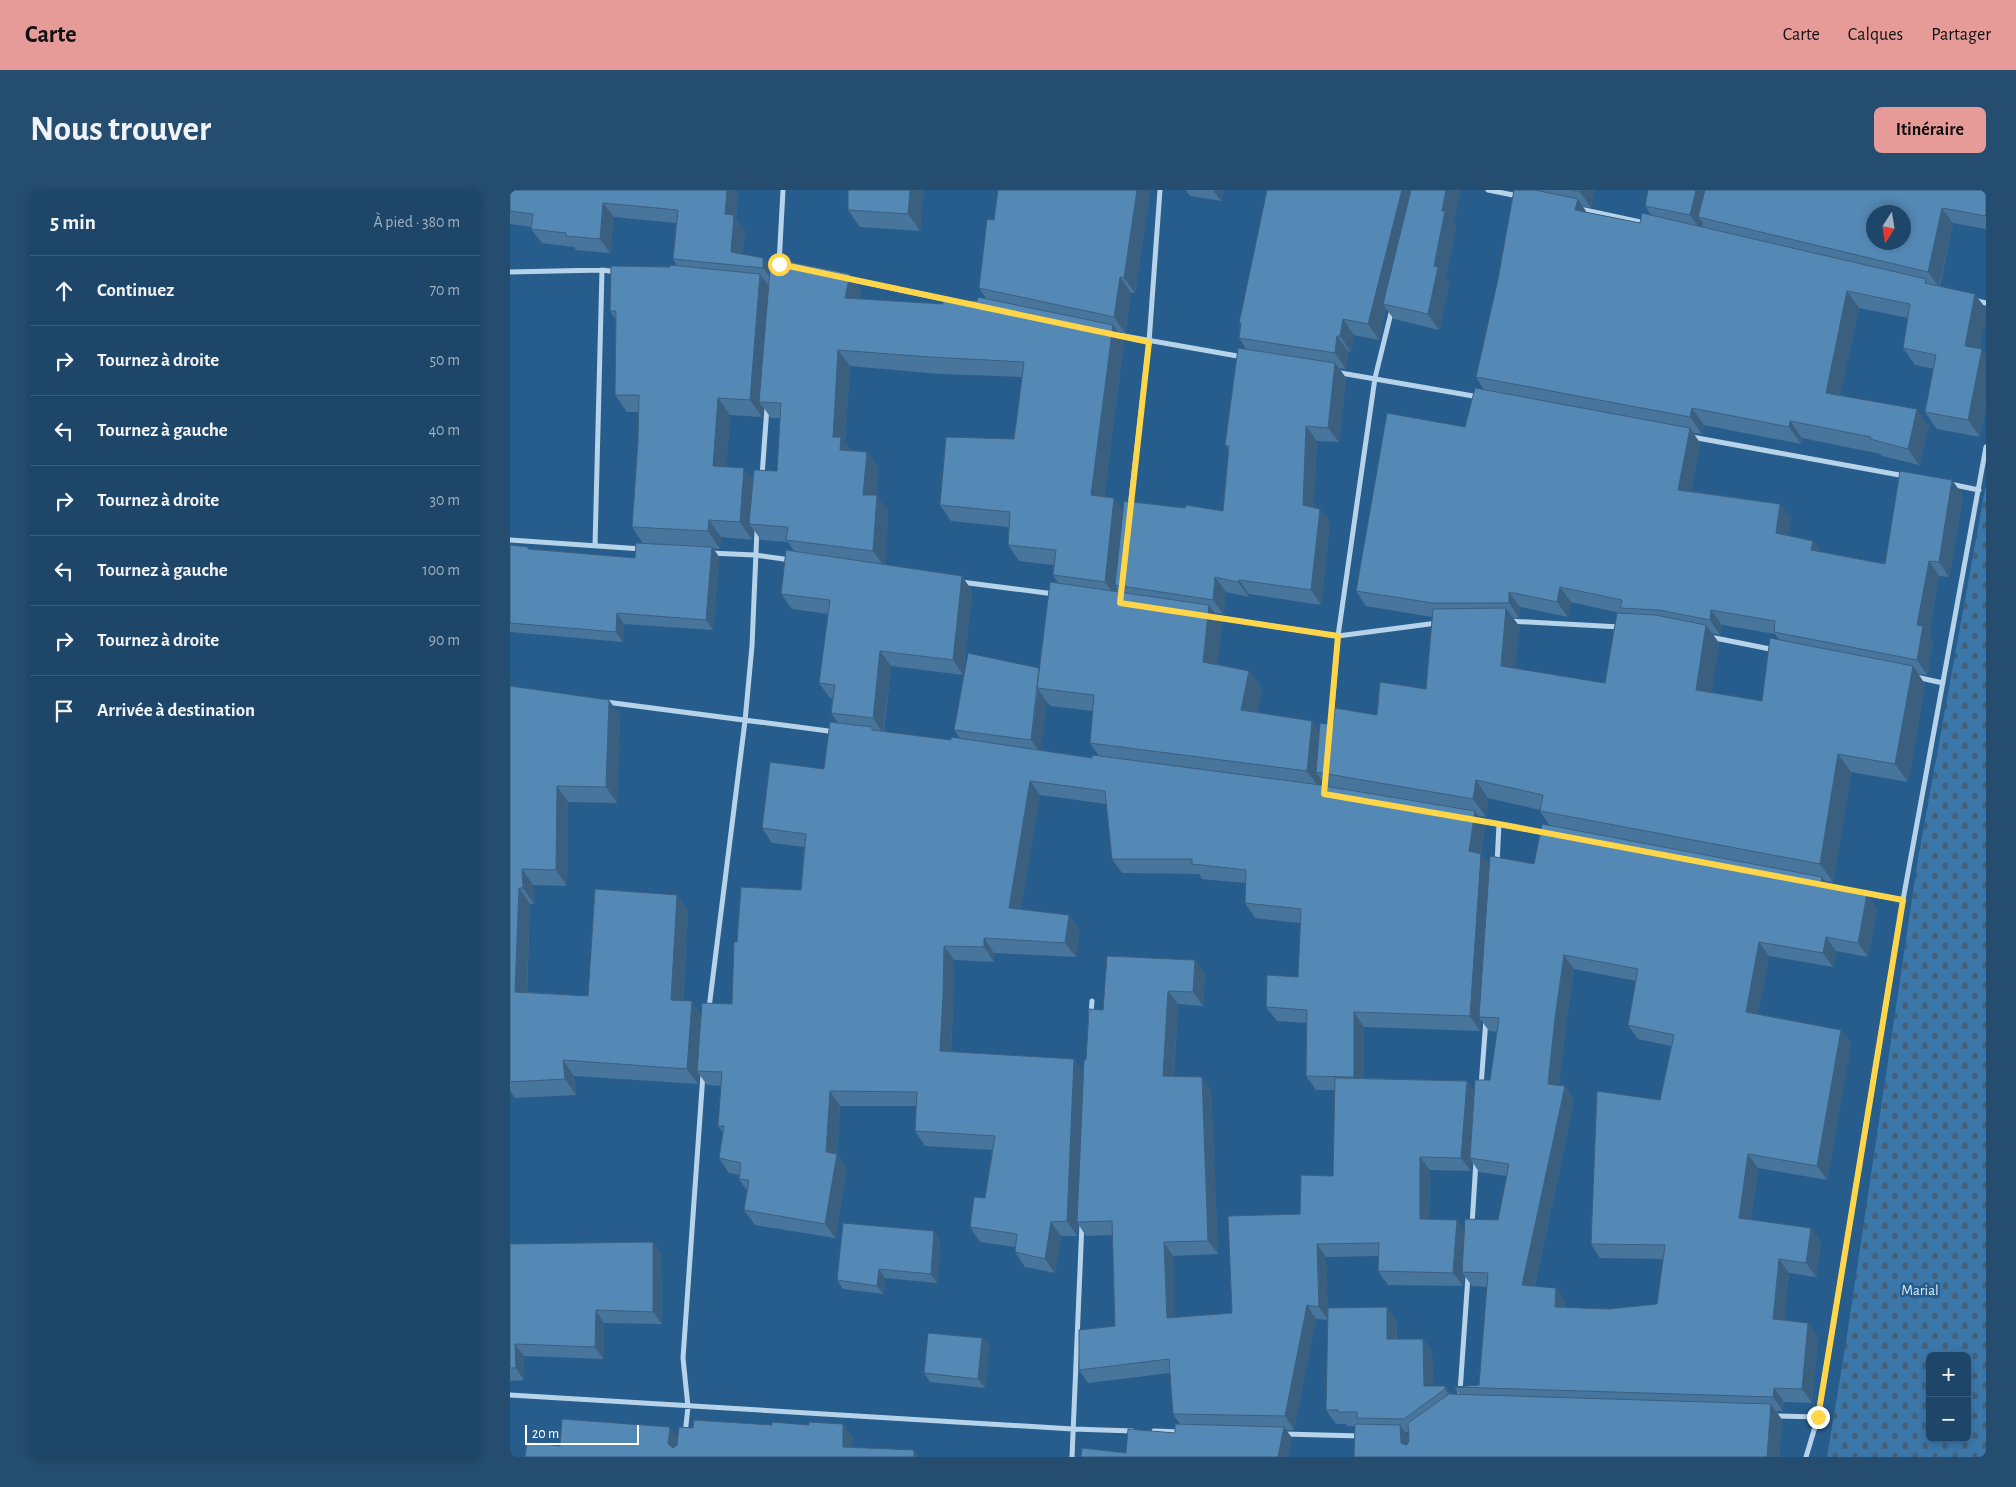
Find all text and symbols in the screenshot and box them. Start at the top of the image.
text: Carte [25,23,77,47]
text: Carte [1783,26,1820,44]
text: Calques [1848,26,1903,44]
text: Partager [1931,26,1991,44]
button: Itinéraire [1874,107,1986,153]
text: Nous trouver [30,112,211,147]
north arrow [1866,205,1911,250]
text: 5 min [50,212,96,233]
text: À pied · 380 m [373,214,460,230]
route start [768,253,791,276]
icon: ahead [50,277,78,305]
text: Continuez [97,281,174,300]
text: 70 m [429,282,460,298]
icon: right [50,347,78,375]
text: Tournez à droite [97,351,219,370]
text: 50 m [429,352,460,368]
icon: left [50,417,78,445]
text: Tournez à gauche [97,421,228,440]
text: 40 m [428,422,460,438]
icon: right [50,487,78,515]
text: Tournez à droite [97,491,219,510]
text: 30 m [430,492,460,508]
icon: left [50,557,78,585]
text: Tournez à gauche [97,561,228,580]
text: 100 m [422,562,460,578]
icon: right [50,627,78,655]
text: Tournez à droite [97,631,219,650]
text: 90 m [429,632,460,648]
icon: arrive [50,697,78,725]
text: Arrivée à destination [97,701,255,720]
park label: Marial [1901,1283,1939,1298]
map controls [1926,1352,1971,1442]
button: + [1926,1352,1971,1397]
button: − [1926,1397,1971,1442]
route end [1807,1406,1830,1429]
scale bar [525,1422,639,1445]
text: 20 m [532,1427,559,1441]

